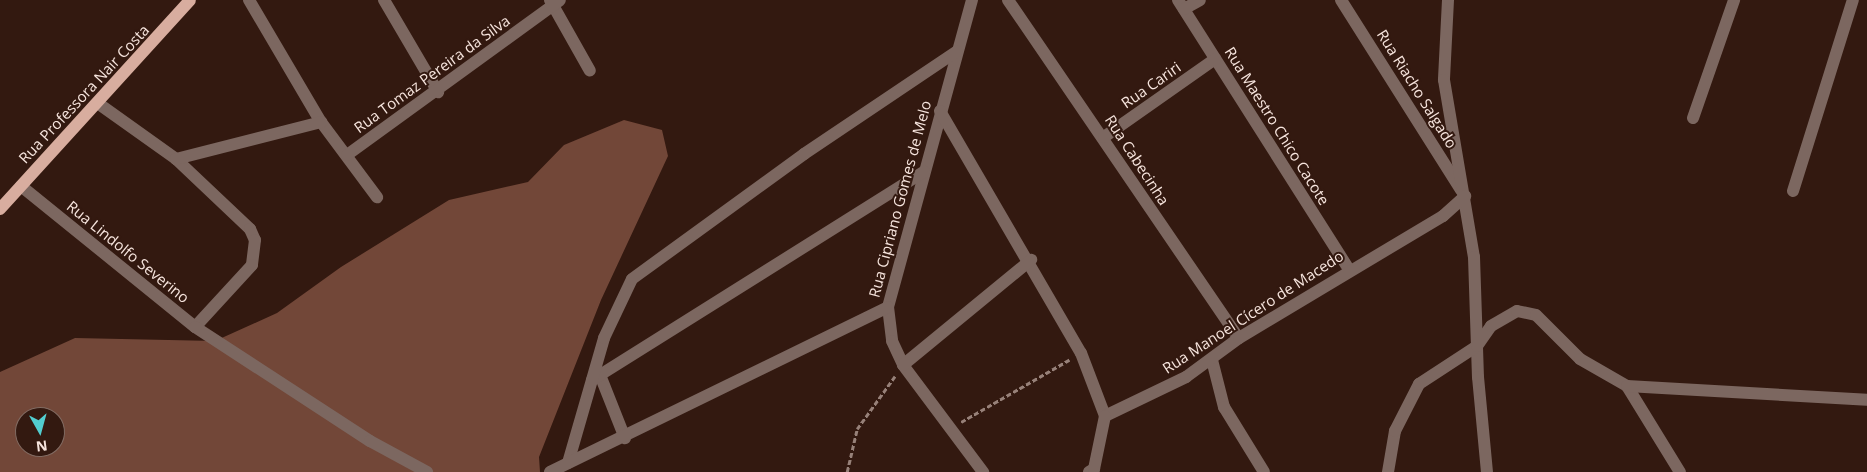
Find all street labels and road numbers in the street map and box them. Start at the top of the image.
street label: Rua Tomaz Pereira da Silva [351,11,513,137]
street label: Rua Professora Nair Costa [15,21,153,167]
street label: Rua Riacho Salgado [1373,26,1461,152]
street label: Rua Maestro Chico Cacote [1221,44,1333,208]
street label: Rua Cariri [1118,58,1184,112]
street label: Rua Cipriano Gomes de Melo [865,99,935,299]
street label: Rua Cabecinha [1101,112,1173,208]
street label: Rua Lindolfo Severino [63,197,193,307]
street label: Rua Manoel Cícero de Macedo [1159,247,1347,377]

